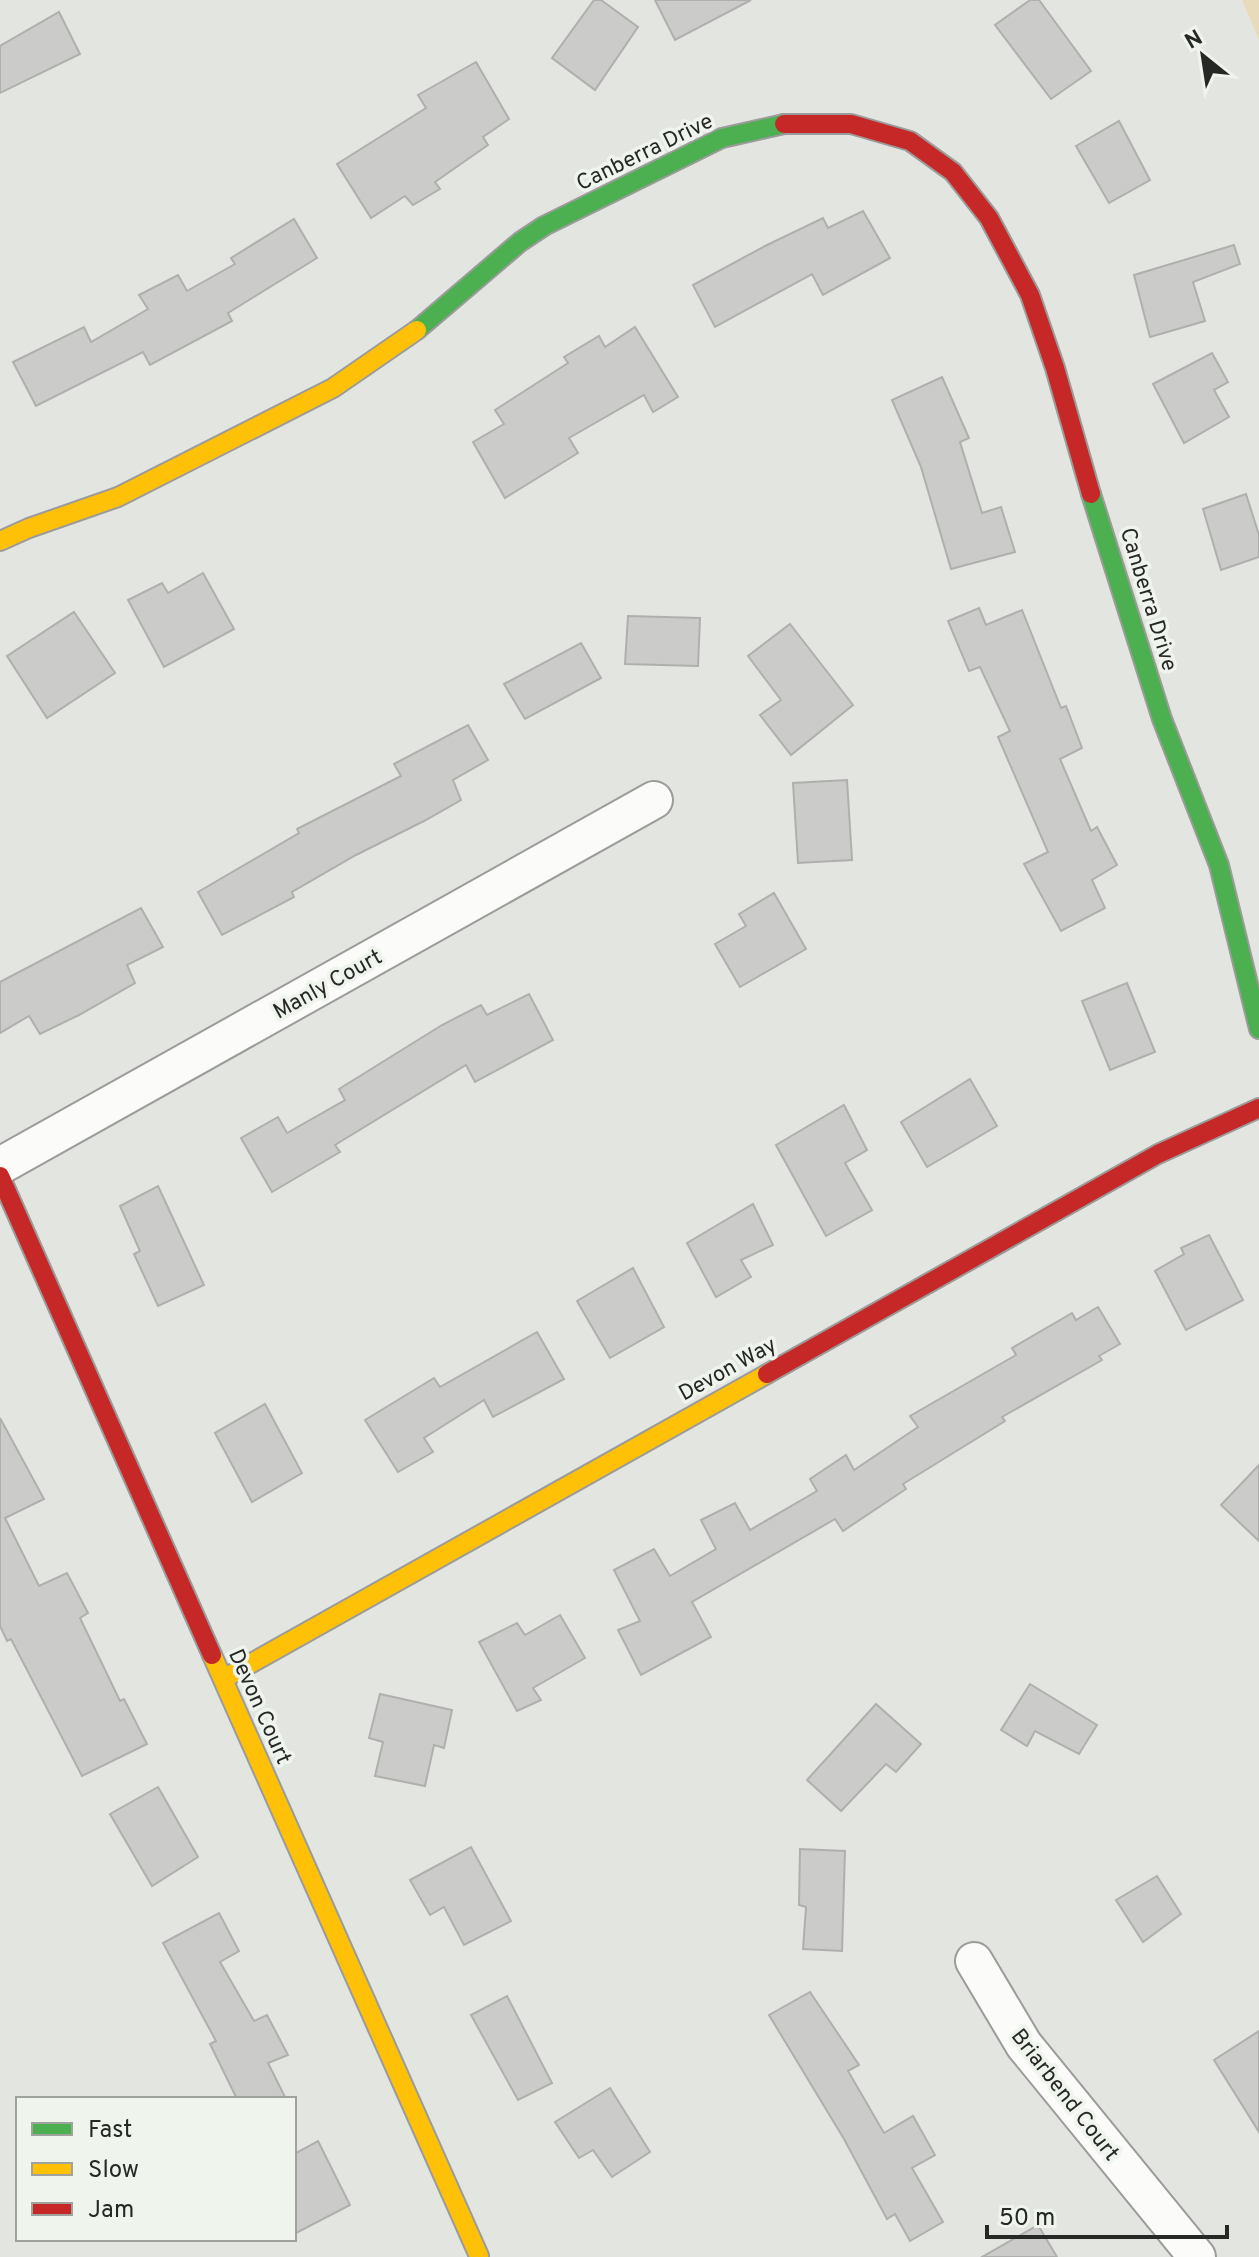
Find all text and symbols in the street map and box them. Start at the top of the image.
north arrow [1163,16,1243,96]
text: N [1181,25,1208,56]
street label: Canberra Drive [572,109,718,198]
street label: Canberra Drive [1113,525,1182,675]
street label: Manly Court [269,944,387,1026]
street label: Devon Way [675,1332,782,1408]
street label: Devon Court [221,1645,296,1769]
street label: Briarbend Court [1004,2024,1124,2167]
legend [16,2097,296,2241]
text: Fast [88,2116,132,2146]
text: Slow [88,2156,139,2186]
scale bar [987,2189,1227,2239]
text: Jam [88,2196,134,2226]
text: 50 m [999,2204,1055,2234]

